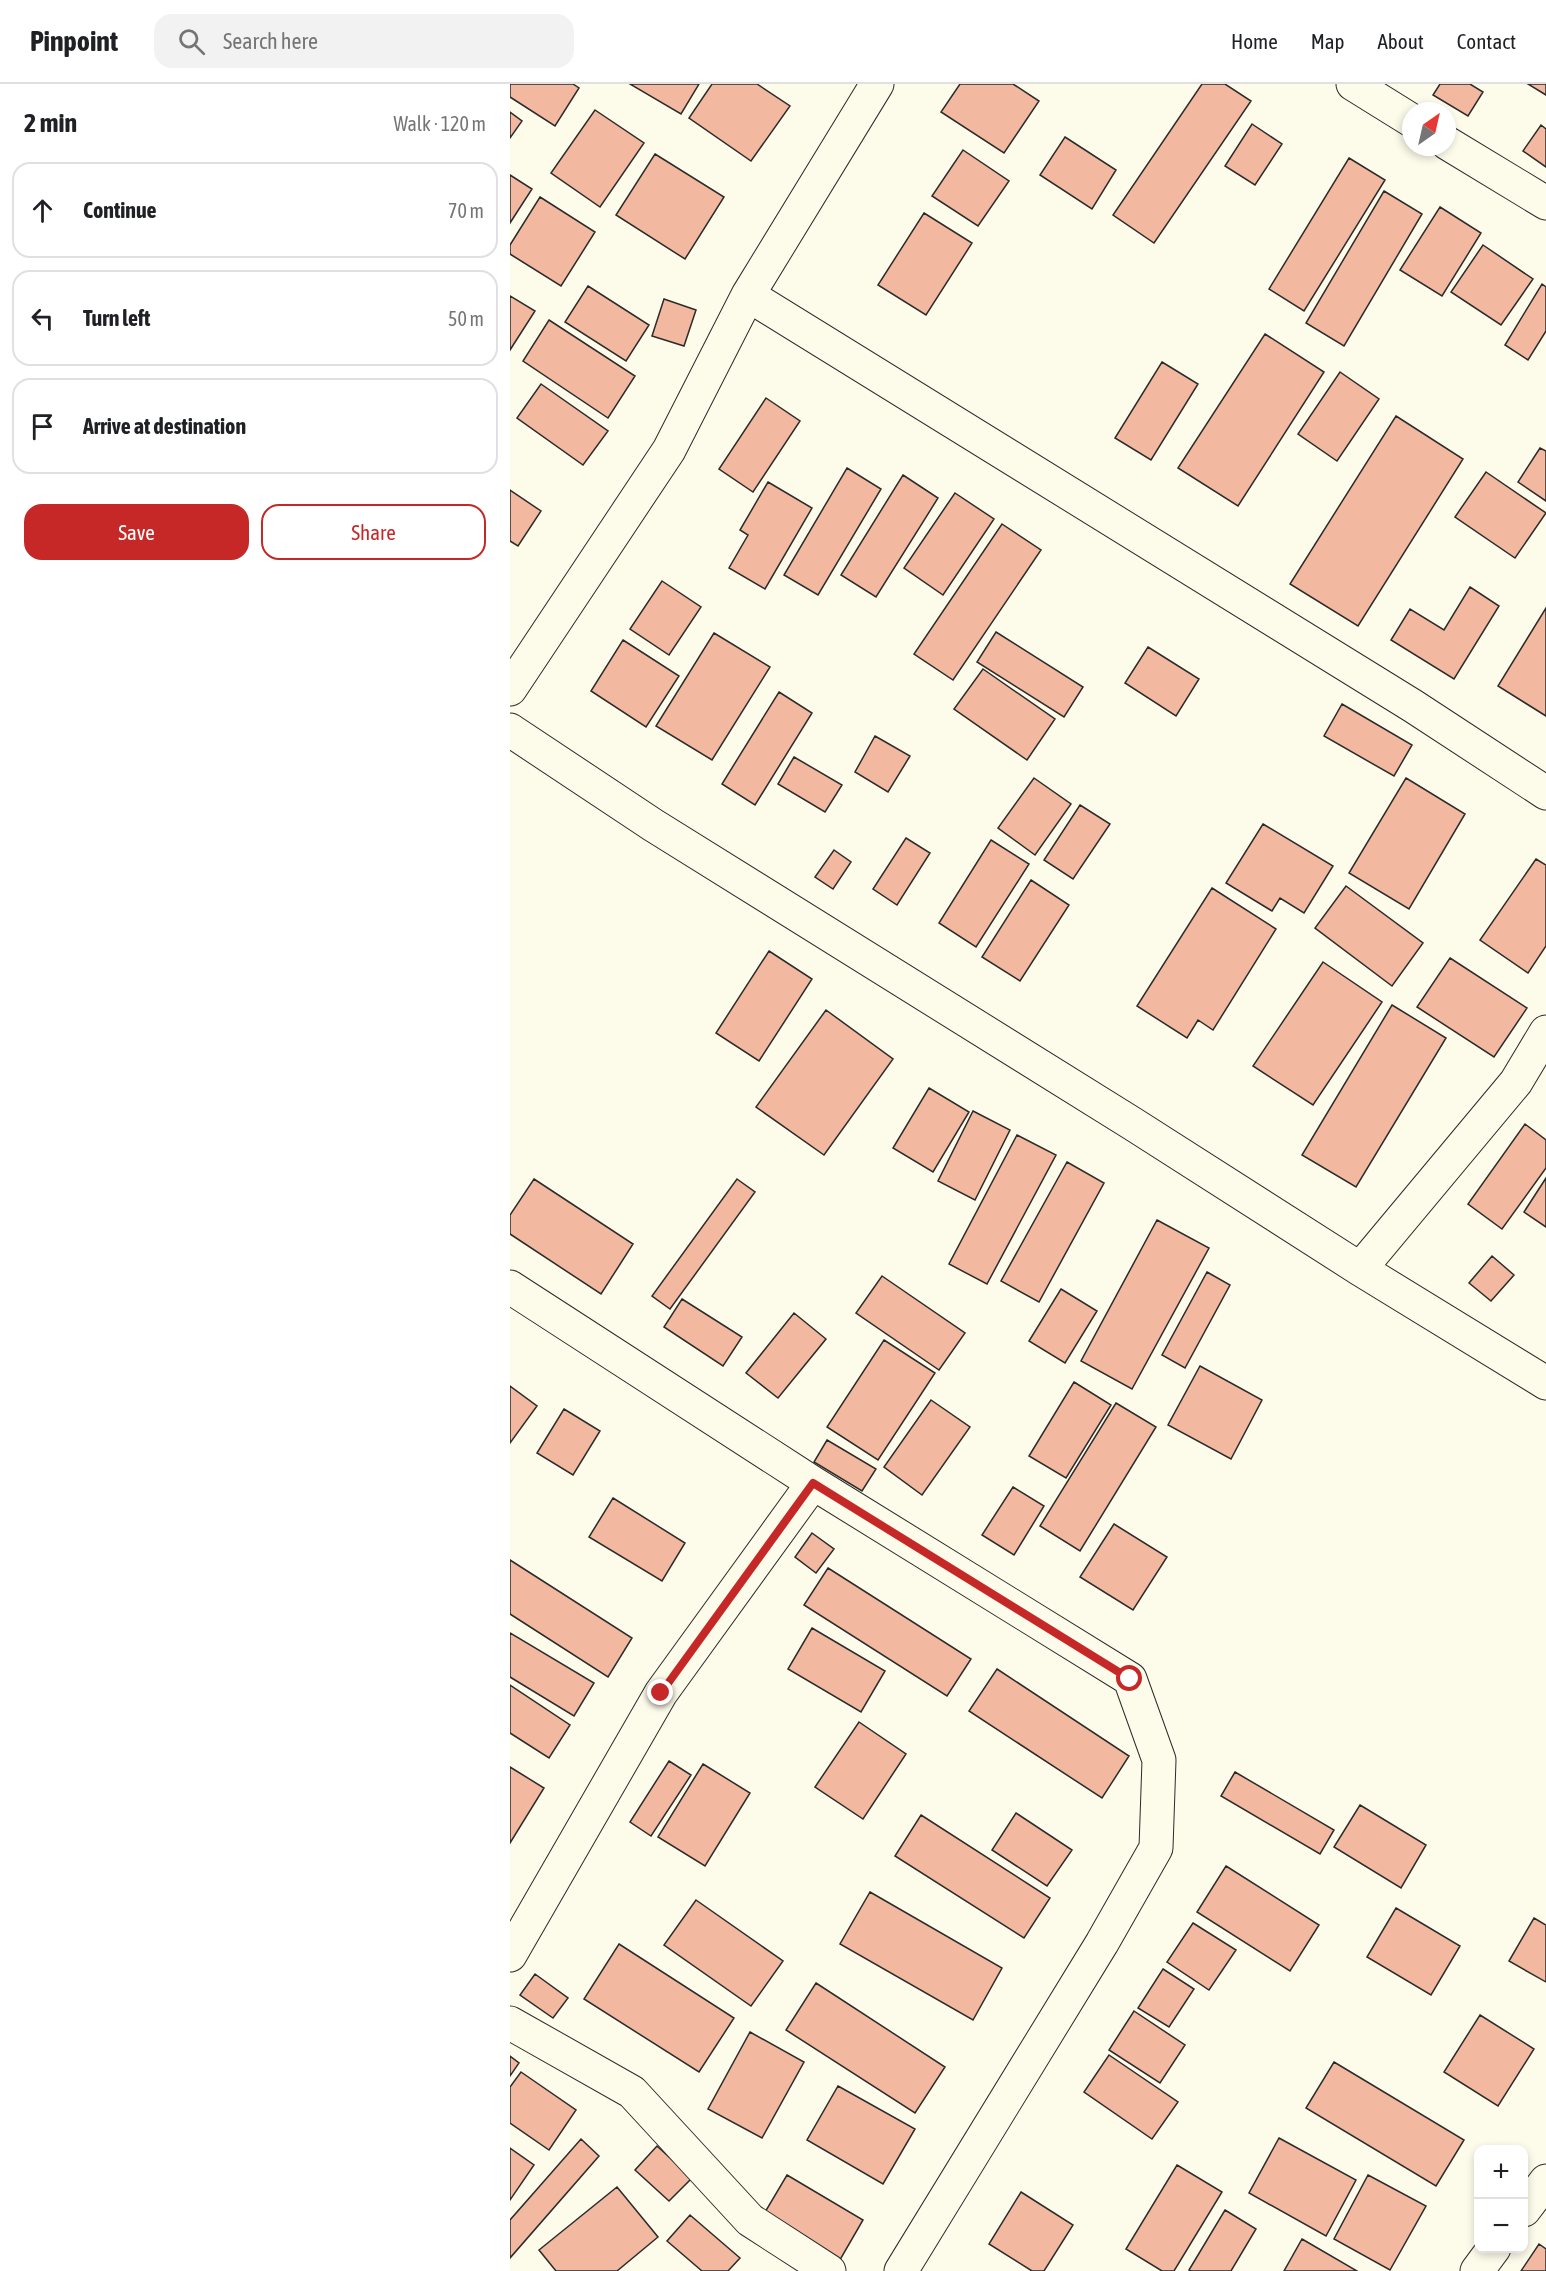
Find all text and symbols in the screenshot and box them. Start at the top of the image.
search box [154,14,574,68]
text: Pinpoint [30,25,118,57]
icon: search [175,25,208,58]
text: Search here [223,28,318,54]
text: Home [1231,29,1278,53]
text: Map [1311,29,1345,53]
text: About [1378,29,1424,53]
text: Contact [1457,29,1516,53]
north arrow [1402,102,1456,156]
text: 2 min [24,108,77,138]
text: Walk · 120 m [394,112,486,135]
icon: ahead [26,194,59,227]
text: Continue [83,197,157,223]
text: 70 m [448,199,484,222]
icon: left [26,302,59,335]
text: Turn left [83,305,150,331]
text: 50 m [448,307,484,330]
icon: arrive [26,410,59,443]
text: Arrive at destination [83,413,246,439]
button: Save [24,504,249,560]
button: Share [261,504,486,560]
route start [1116,1665,1142,1691]
route end [647,1679,673,1705]
map controls [1474,2145,1528,2253]
button: + [1474,2145,1528,2199]
button: − [1474,2199,1528,2253]

